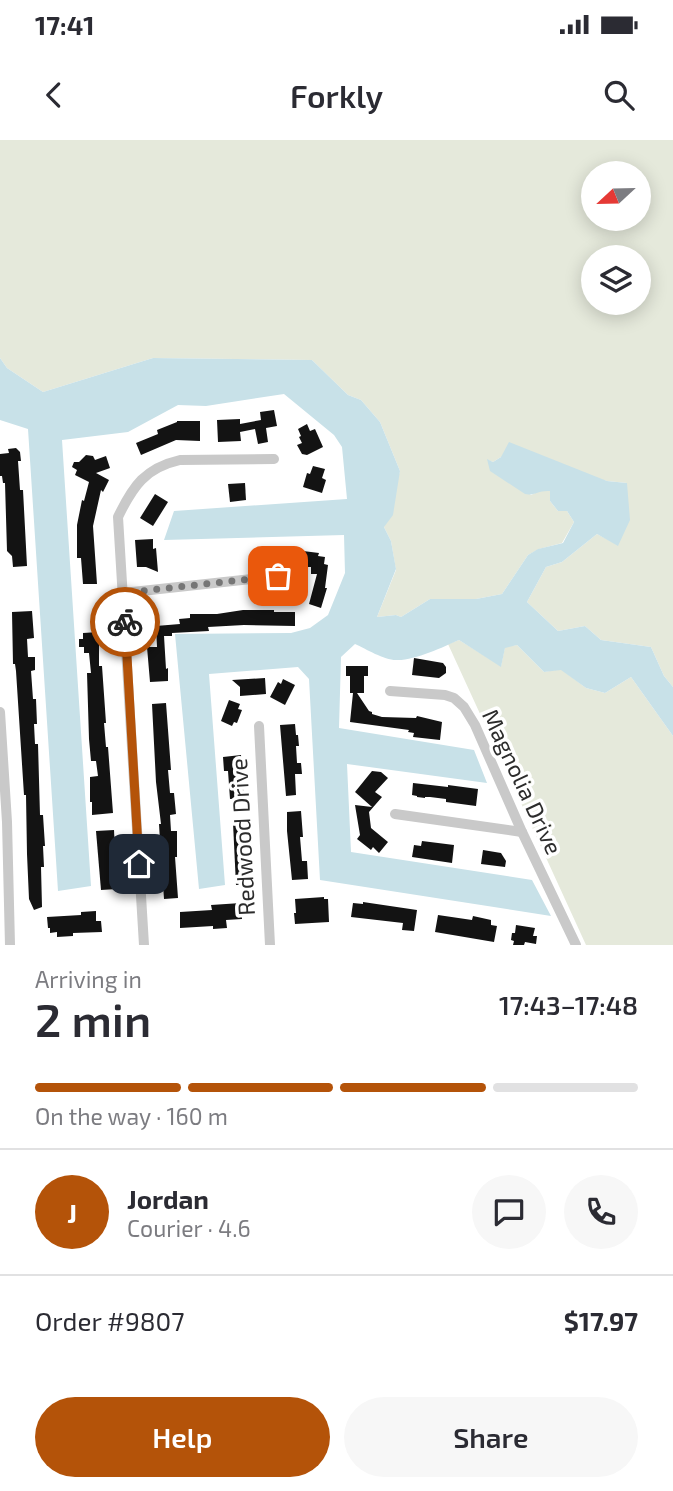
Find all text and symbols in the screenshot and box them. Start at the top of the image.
text: 17:41 [35,9,94,40]
icon: back [35,76,73,114]
text: Forkly [290,76,383,114]
icon: search [600,76,638,114]
north arrow [581,161,651,231]
map controls [581,161,651,315]
button: layers [581,245,651,315]
pin [248,546,308,606]
icon: bag [259,557,297,595]
courier [90,587,160,657]
icon: bike [106,603,144,641]
street label: Magnolia Drive [477,705,569,859]
street label: Redwood Drive [224,758,260,916]
pin [109,834,169,894]
icon: home [120,845,158,883]
text: Arriving in [35,965,142,993]
text: 17:43–17:48 [499,989,638,1020]
text: 2 min [35,991,151,1046]
text: On the way · 160 m [35,1102,228,1130]
button: chat [472,1175,546,1249]
button: phone [564,1175,638,1249]
text: Jordan [127,1183,209,1214]
text: J [67,1197,77,1228]
text: Courier · 4.6 [127,1214,251,1242]
text: Order #9807 [35,1305,185,1336]
text: $17.97 [564,1305,638,1336]
button: Help [35,1397,330,1477]
button: Share [344,1397,638,1477]

